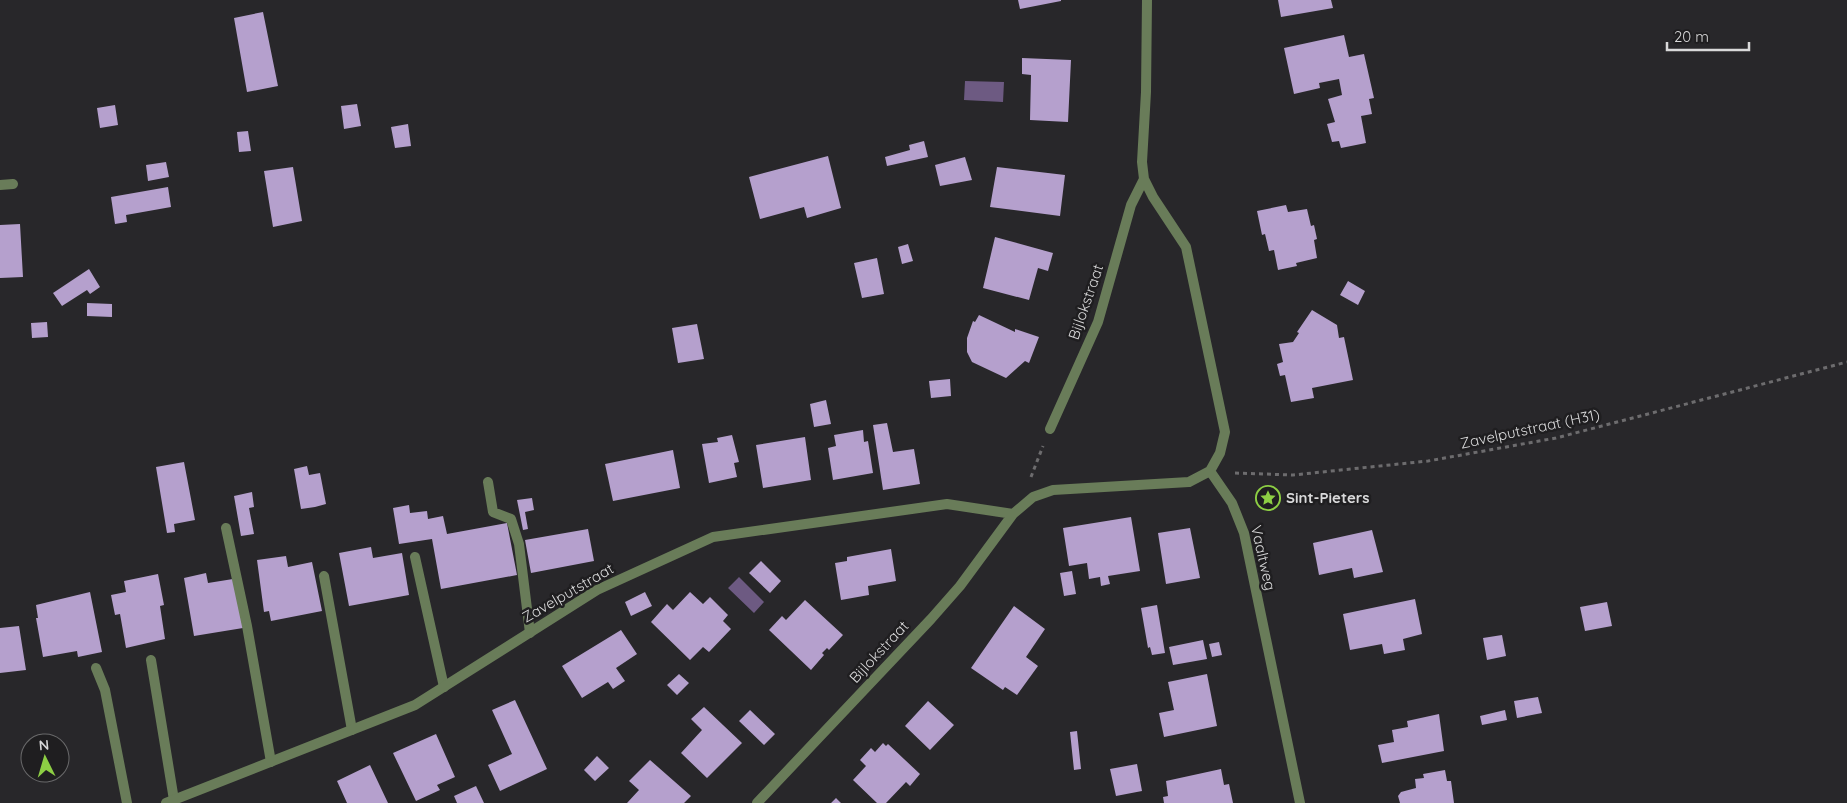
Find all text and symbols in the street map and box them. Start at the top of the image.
scale bar [1667,20,1750,52]
text: 20 m [1674,27,1709,46]
street label: Bijlokstraat [1064,262,1107,342]
street label: Zavelputstraat (H31) [1458,404,1601,453]
place icon: Sint-Pieters [1255,485,1281,511]
place label: Sint-Pieters [1286,488,1370,507]
street label: Vaaltweg [1247,523,1280,592]
street label: Zavelputstraat [519,559,617,626]
street label: Bijlokstraat [845,616,912,687]
north arrow [20,733,70,783]
text: N [38,736,50,754]

